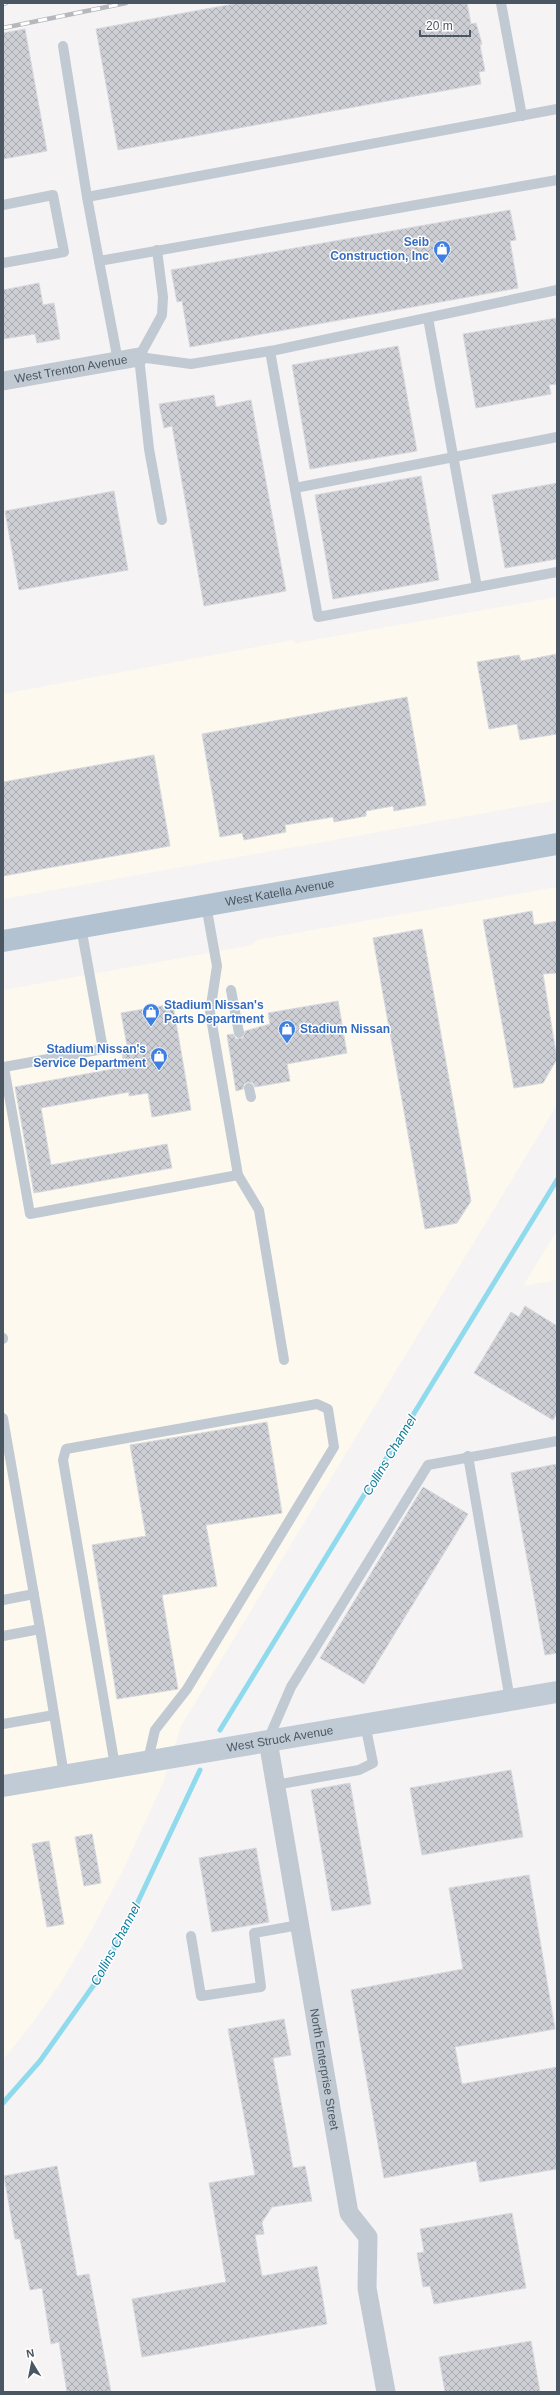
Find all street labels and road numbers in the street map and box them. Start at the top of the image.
street label: West Trenton Avenue [13,352,129,386]
street label: West Katella Avenue [224,876,336,909]
street label: West Struck Avenue [226,1723,335,1755]
street label: North Enterprise Street [307,2007,342,2132]

